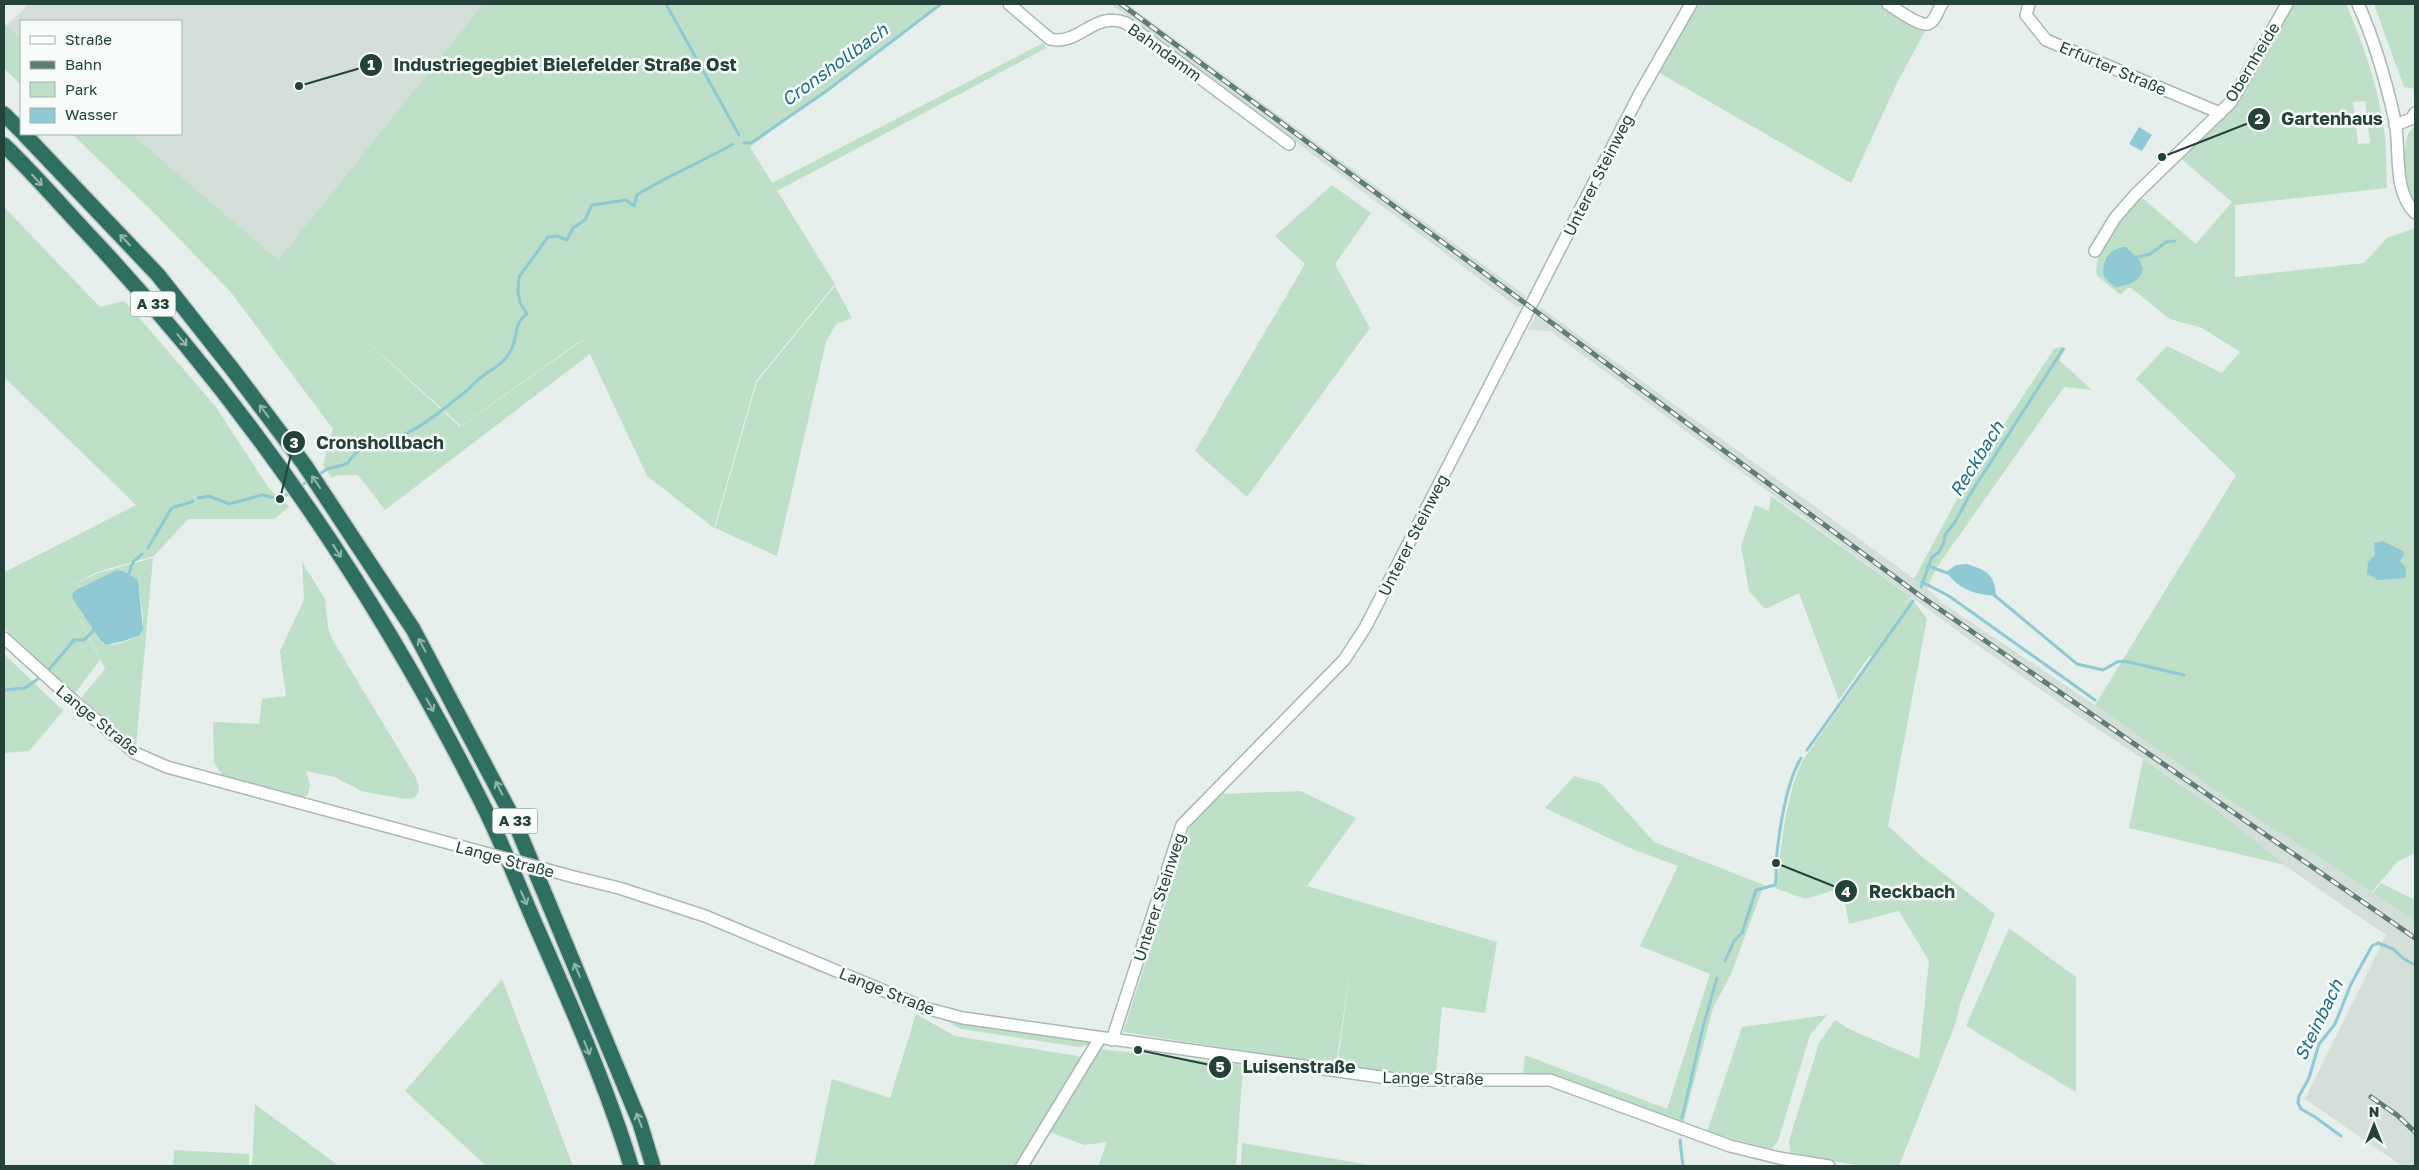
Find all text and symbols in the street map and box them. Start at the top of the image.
water label: Cronshollbach [777,18,893,110]
street label: Bahndamm [1124,18,1206,86]
street label: Obernheide [2220,18,2284,106]
legend [20,20,182,135]
text: Straße [65,30,112,48]
street label: Erfurter Straße [2056,36,2170,100]
callout: Industriegegbiet Bielefelder Straße Ost [358,48,747,81]
text: Industriegegbiet Bielefelder Straße Ost [393,53,737,75]
text: Bahn [65,55,102,73]
text: 1 [367,55,375,73]
text: Park [65,80,98,98]
callout: Gartenhaus [2246,102,2393,135]
text: Wasser [65,105,118,123]
text: Gartenhaus [2281,107,2383,129]
text: 2 [2254,109,2264,127]
street label: Unterer Steinweg [1559,111,1637,239]
one-way arrow [31,174,43,187]
one-way arrow [119,233,131,246]
road number: A 33 [130,292,176,316]
one-way arrow [176,333,187,346]
one-way arrow [259,405,270,418]
water label: Reckbach [1944,416,2008,500]
callout: Cronshollbach [281,426,454,459]
text: Cronshollbach [316,431,444,453]
text: 3 [289,433,299,451]
street label: Unterer Steinweg [1374,471,1452,599]
one-way arrow [311,475,321,489]
one-way arrow [332,543,342,557]
one-way arrow [416,639,426,653]
street label: Lange Straße [52,680,144,760]
one-way arrow [425,697,435,712]
one-way arrow [494,781,503,796]
road number: A 33 [492,808,538,834]
street label: Unterer Steinweg [1129,830,1189,964]
street label: Lange Straße [453,836,557,882]
callout: Reckbach [1834,875,1965,908]
text: Reckbach [1869,880,1955,902]
text: 4 [1841,882,1851,900]
one-way arrow [519,890,529,905]
one-way arrow [572,962,581,978]
street label: Lange Straße [836,963,938,1019]
water label: Steinbach [2289,975,2347,1063]
one-way arrow [583,1039,592,1055]
callout: Luisenstraße [1207,1050,1365,1083]
text: Luisenstraße [1242,1055,1356,1077]
text: 5 [1215,1057,1225,1075]
street label: Lange Straße [1382,1067,1484,1089]
north arrow [2349,1100,2399,1150]
text: N [2369,1103,2379,1120]
one-way arrow [634,1113,643,1128]

